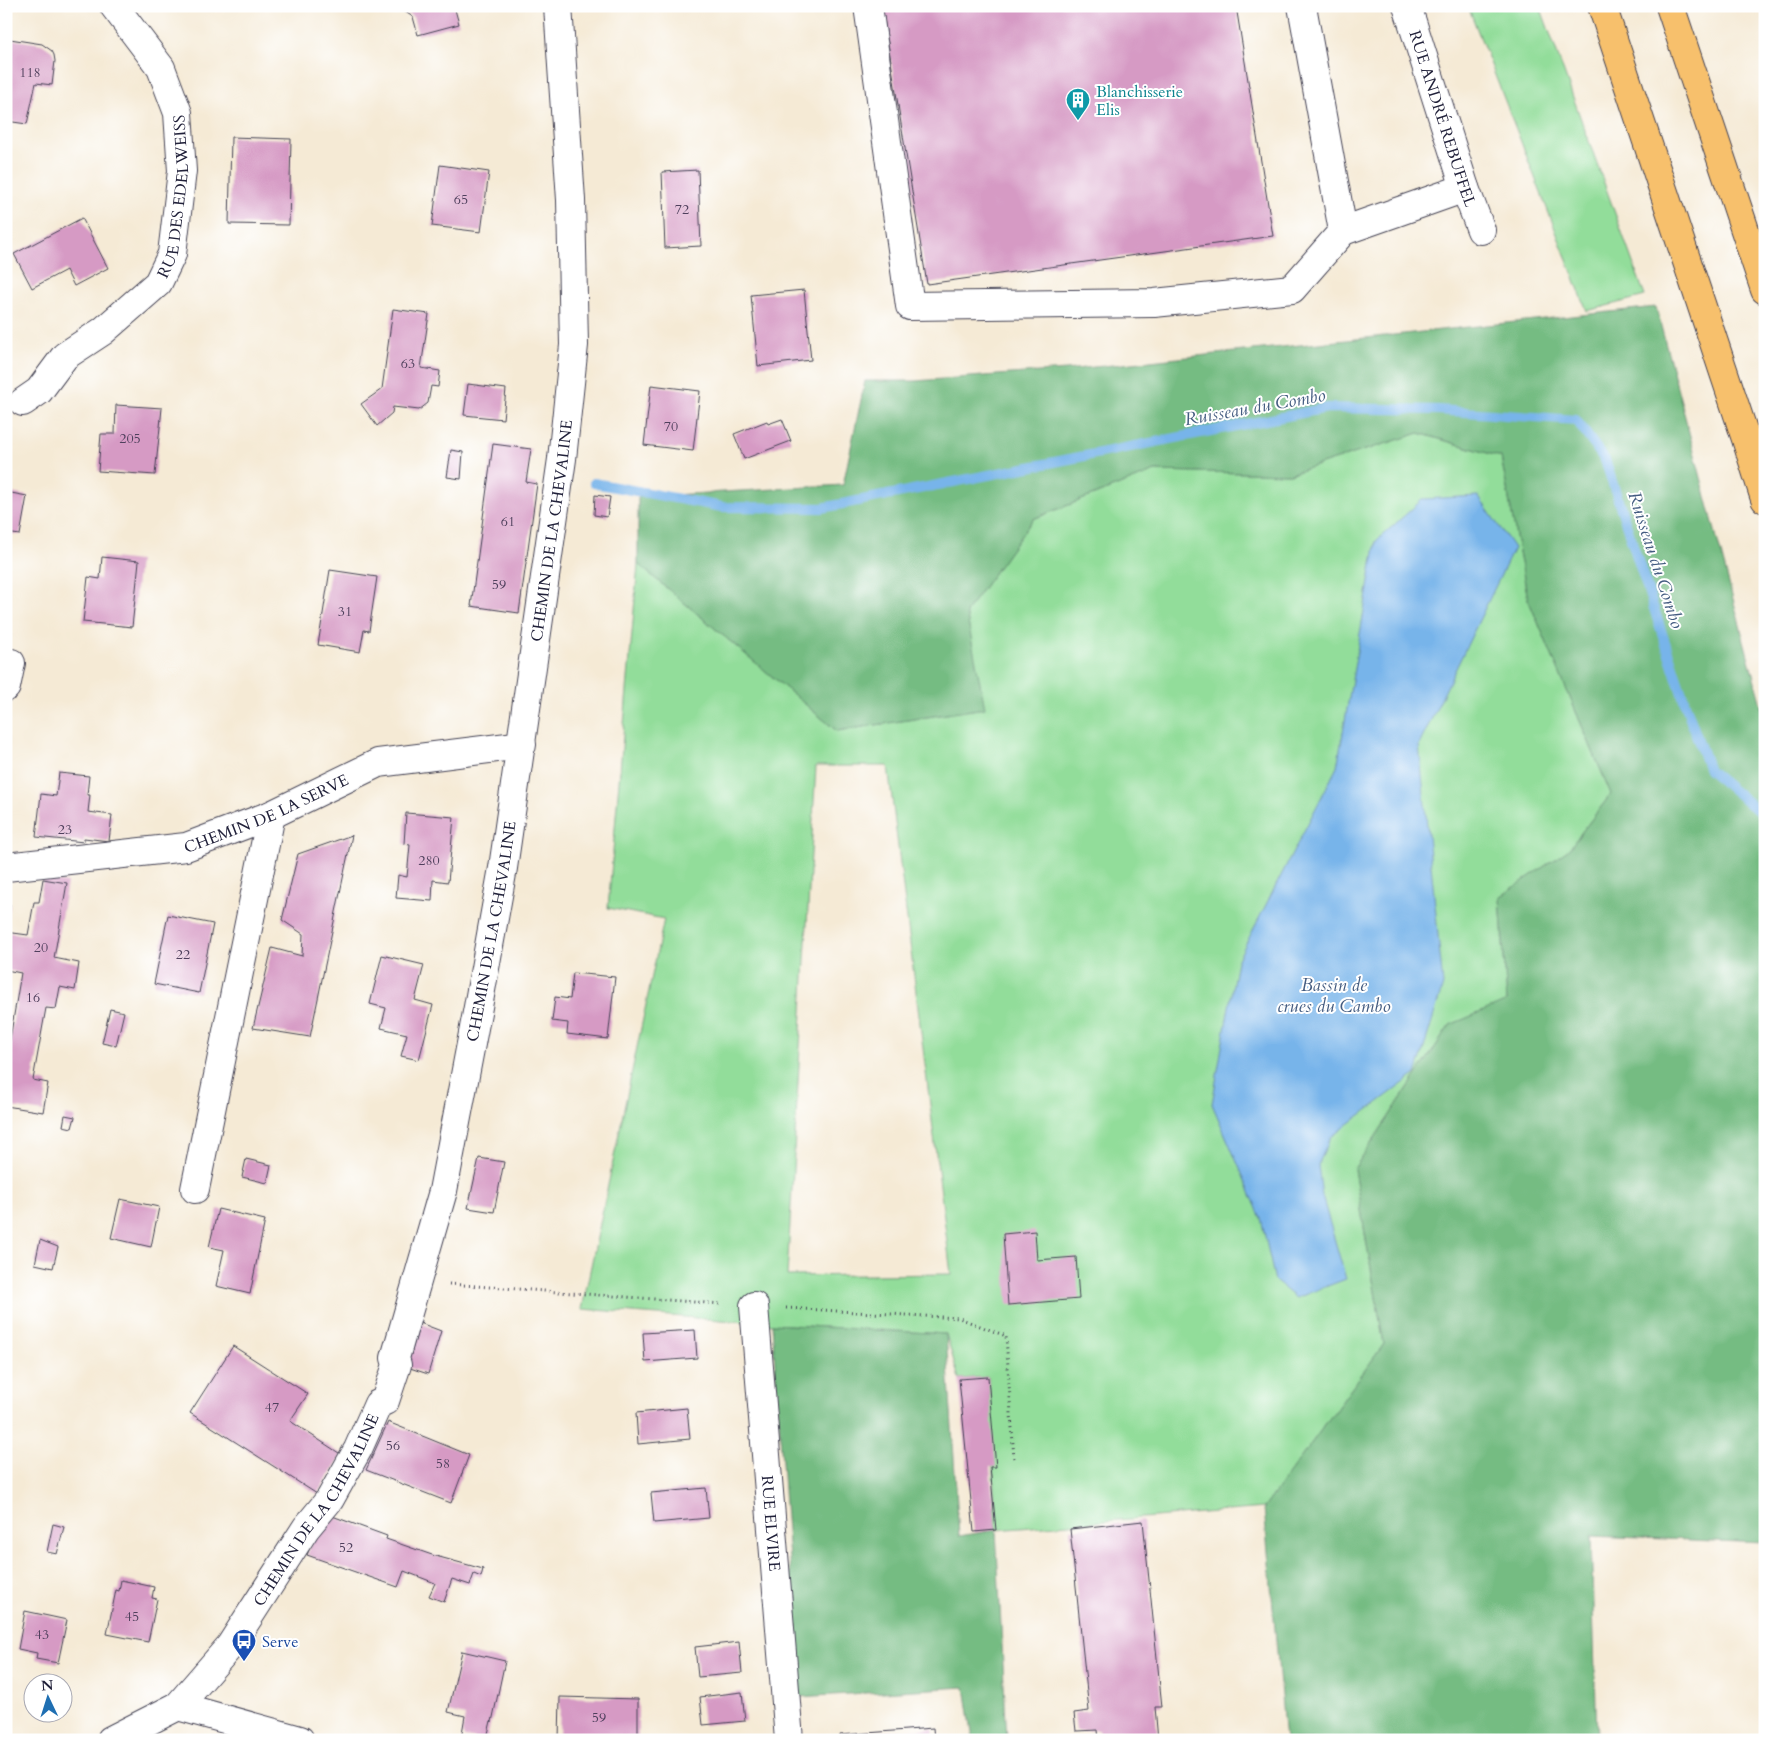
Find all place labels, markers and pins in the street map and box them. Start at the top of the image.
place label: Blanchisserie Elis [1096,81,1183,121]
building icon: Blanchisserie Elis [1065,87,1091,121]
bus stop icon: Serve [231,1628,257,1662]
place label: Serve [262,1631,298,1653]

